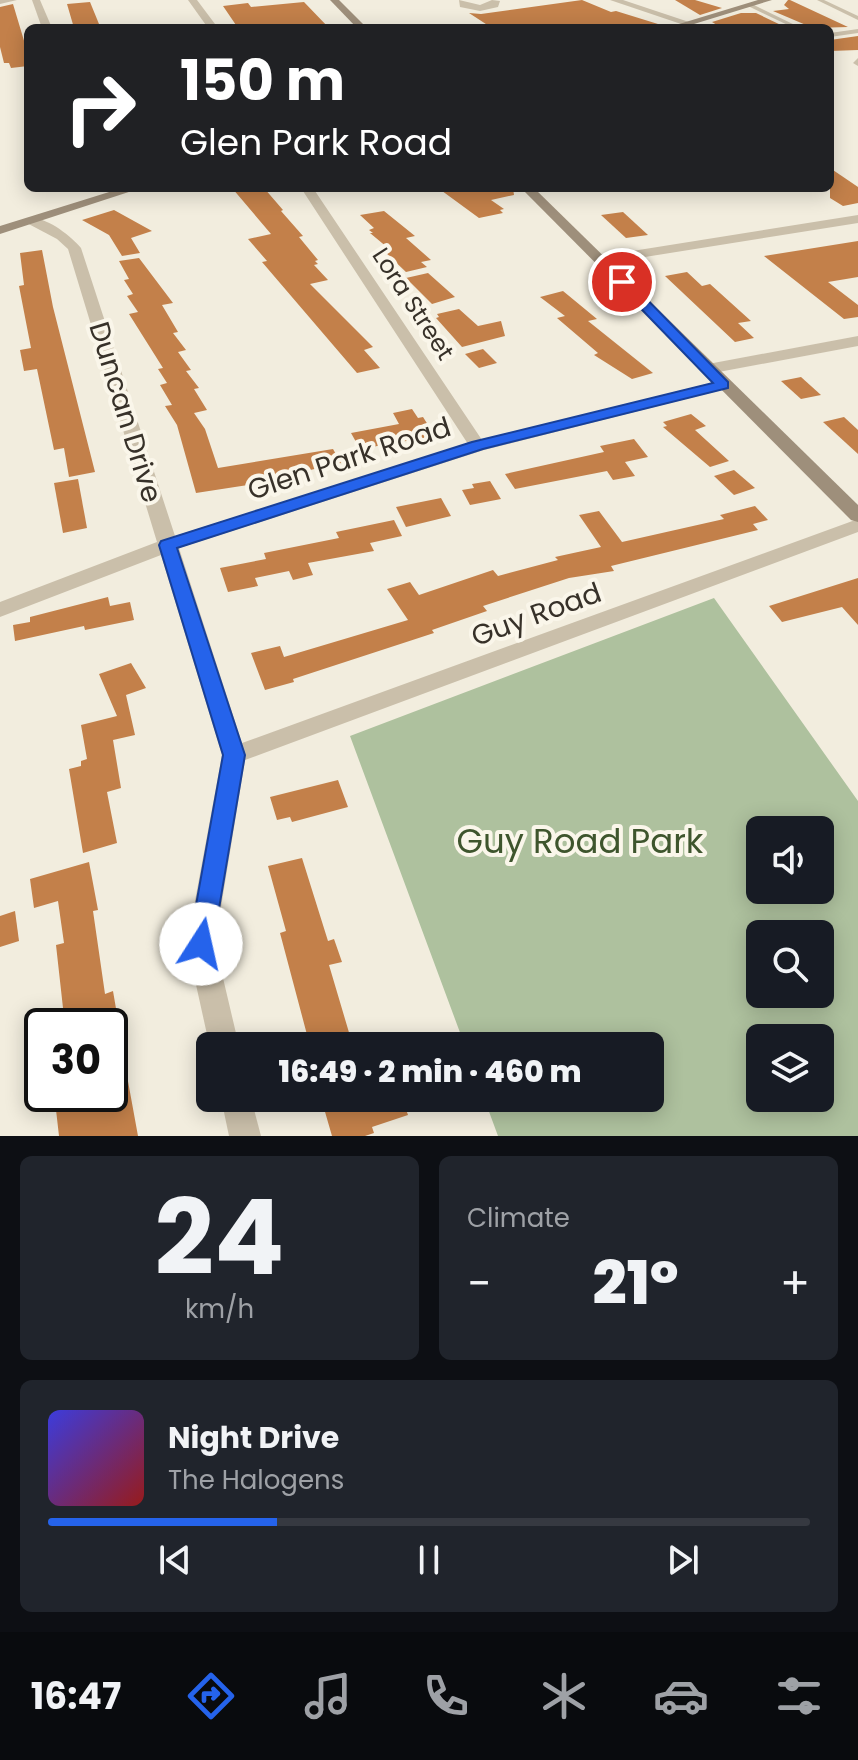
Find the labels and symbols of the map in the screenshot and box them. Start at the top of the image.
street label: Lora Street [365,241,462,366]
pin [588,248,656,316]
street label: Duncan Drive [80,317,172,507]
street label: Glen Park Road [242,407,456,510]
street label: Guy Road [466,573,607,656]
park label: Guy Road Park [457,817,704,865]
position arrow [159,902,243,986]
speed limit sign: 30 [24,1008,128,1112]

